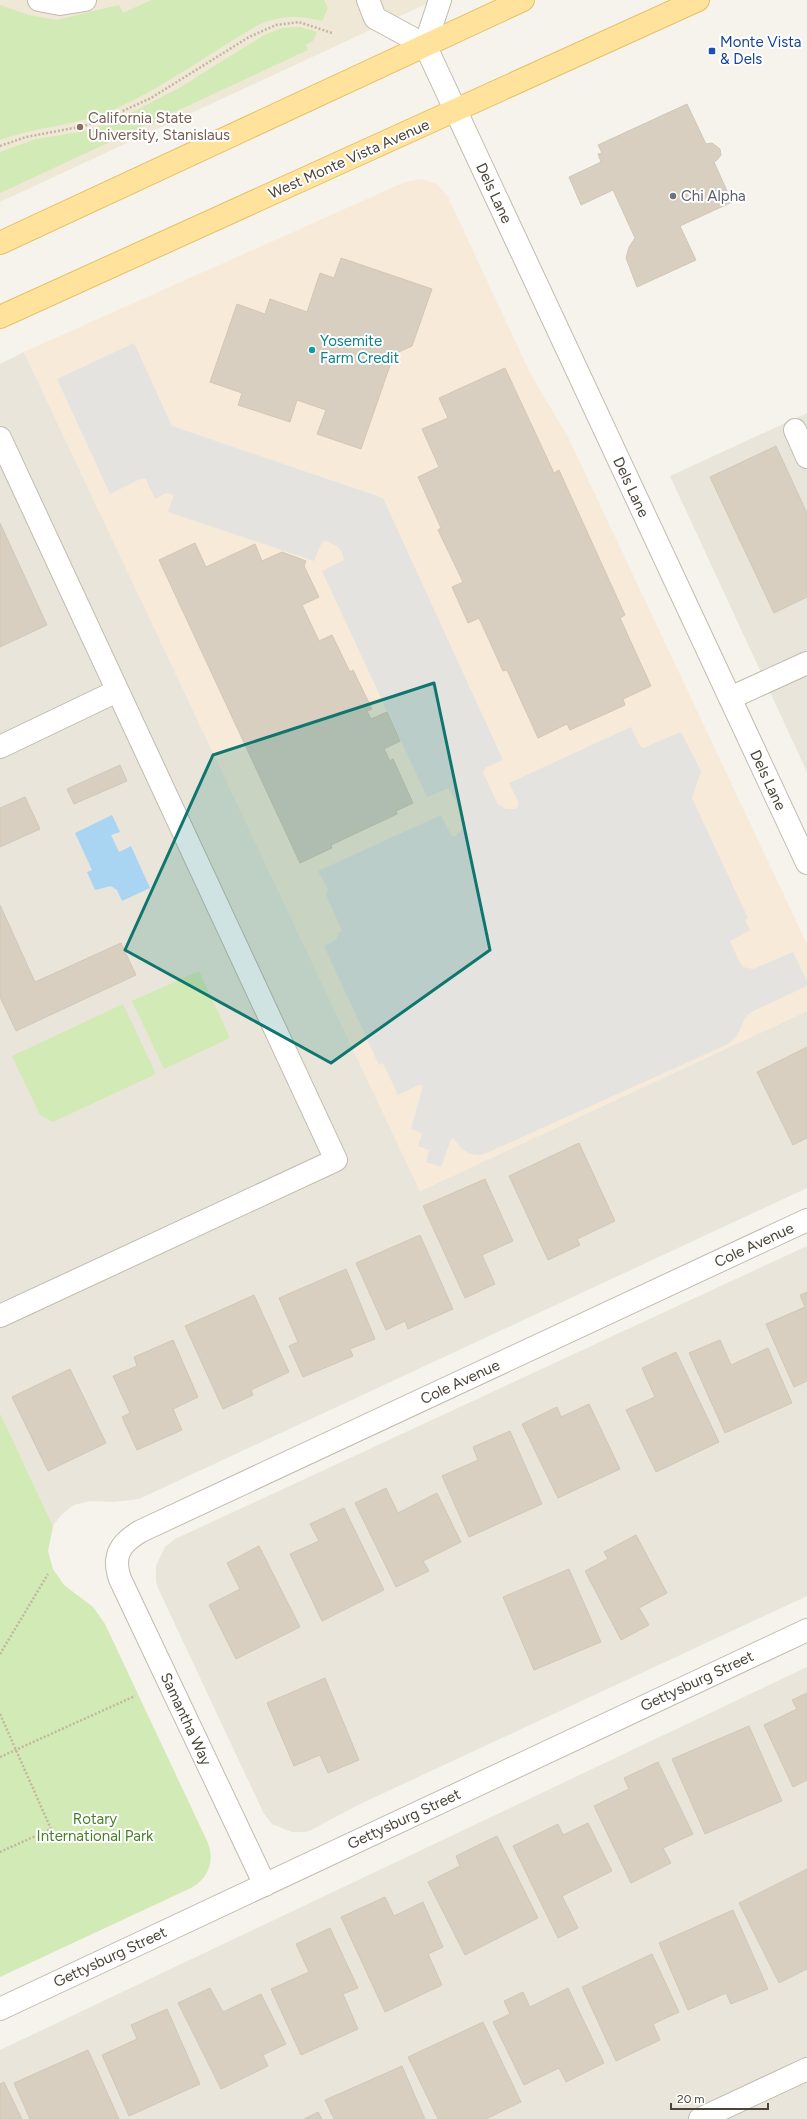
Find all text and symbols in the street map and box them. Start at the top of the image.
place label: Monte Vista & Dels [720,33,801,68]
marker: Monte Vista & Dels [707,46,717,56]
place label: California State University, Stanislaus [88,109,230,144]
street label: West Monte Vista Avenue [266,115,432,203]
marker: California State University, Stanislaus [75,122,85,132]
street label: Dels Lane [472,160,516,226]
place label: Chi Alpha [681,187,746,205]
marker: Chi Alpha [668,191,678,201]
place label: Yosemite Farm Credit [320,332,400,367]
marker: Yosemite Farm Credit [307,345,317,355]
street label: Dels Lane [609,454,653,520]
street label: Dels Lane [746,747,790,813]
street label: Cole Avenue [711,1219,797,1271]
street label: Cole Avenue [417,1356,503,1408]
street label: Gettysburg Street [638,1647,757,1715]
street label: Samantha Way [157,1670,215,1768]
street label: Gettysburg Street [345,1785,464,1853]
park label: Rotary International Park [37,1810,154,1845]
street label: Gettysburg Street [51,1923,170,1991]
scale bar [671,2085,768,2111]
text: 20 m [677,2092,705,2106]

